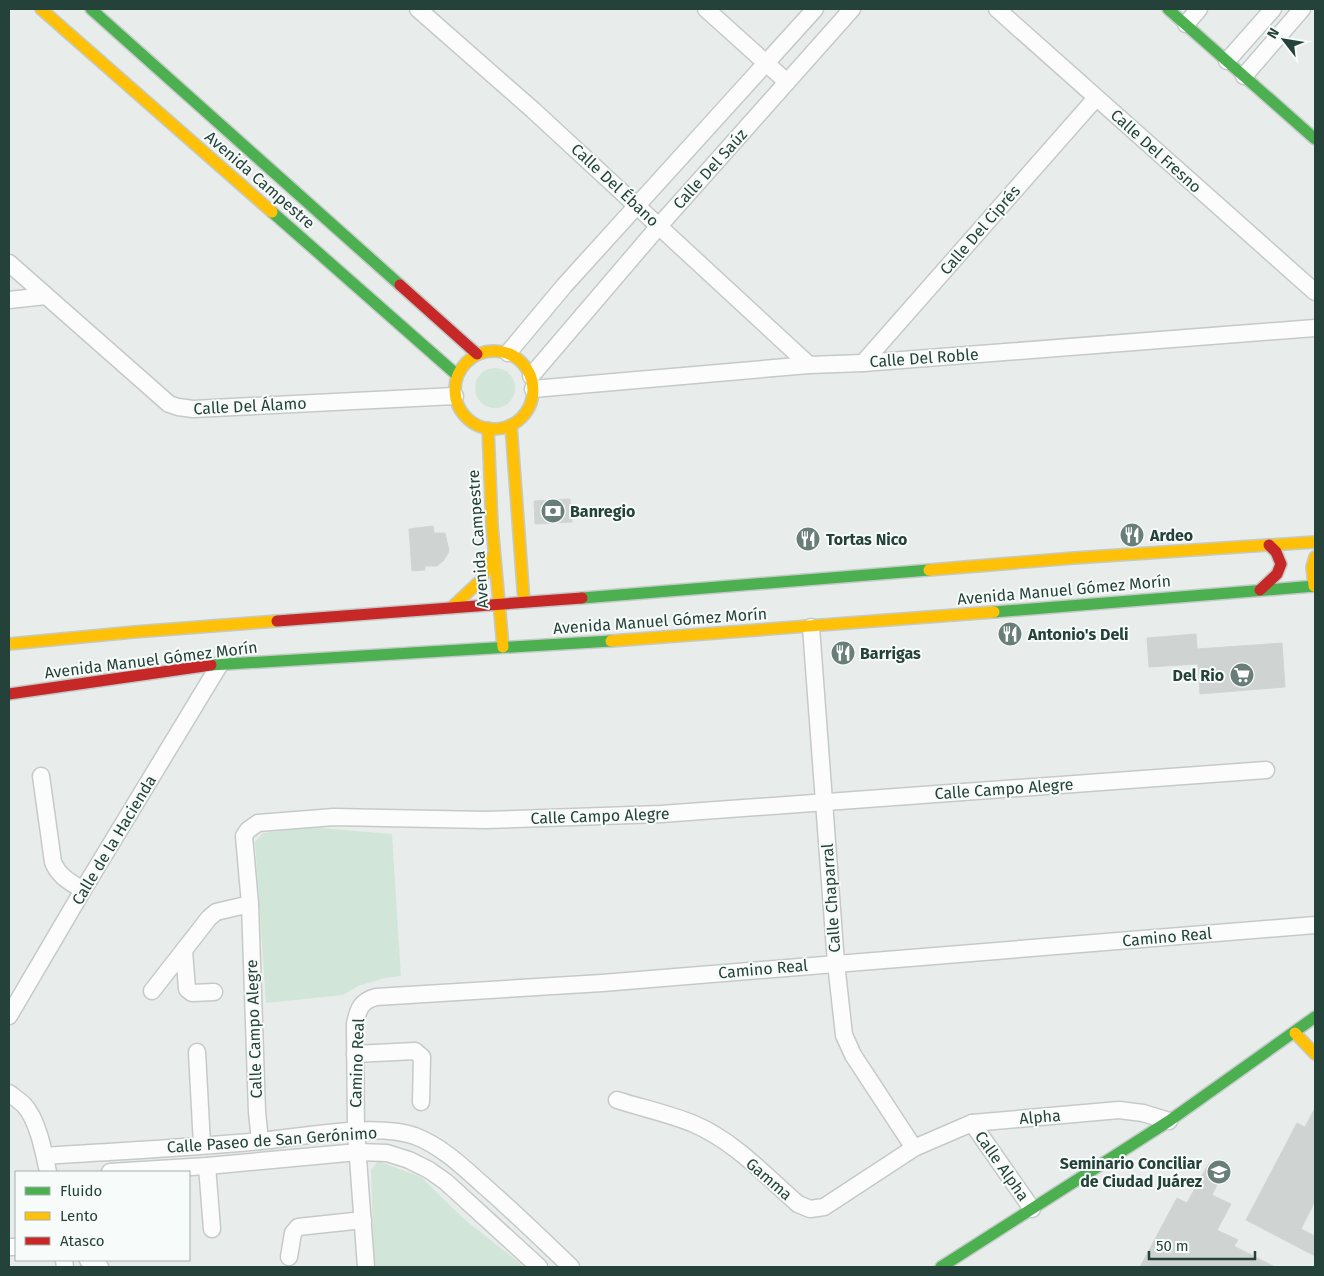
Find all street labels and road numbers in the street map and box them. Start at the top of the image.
street label: Calle Del Fresno [1107,105,1205,197]
street label: Calle Del Saúz [669,125,751,213]
street label: Avenida Campestre [201,127,319,233]
street label: Calle Del Ébano [567,139,663,230]
street label: Calle Del Ciprés [936,181,1024,279]
street label: Calle Del Roble [869,345,979,371]
street label: Calle Del Álamo [193,393,307,418]
street label: Avenida Campestre [464,469,492,609]
street label: Avenida Manuel Gómez Morín [956,571,1172,609]
street label: Avenida Manuel Gómez Morín [552,604,768,638]
street label: Avenida Manuel Gómez Morín [43,638,259,682]
street label: Calle de la Hacienda [68,772,160,908]
street label: Calle Campo Alegre [934,775,1074,803]
street label: Calle Campo Alegre [530,804,670,828]
street label: Calle Chaparral [818,842,844,953]
street label: Camino Real [1121,924,1213,950]
street label: Camino Real [717,956,809,982]
street label: Calle Campo Alegre [242,959,266,1099]
street label: Camino Real [346,1017,368,1108]
street label: Alpha [1019,1106,1061,1128]
street label: Calle Paseo de San Gerónimo [166,1123,378,1157]
street label: Calle Alpha [971,1127,1033,1205]
street label: Gamma [742,1154,796,1204]

